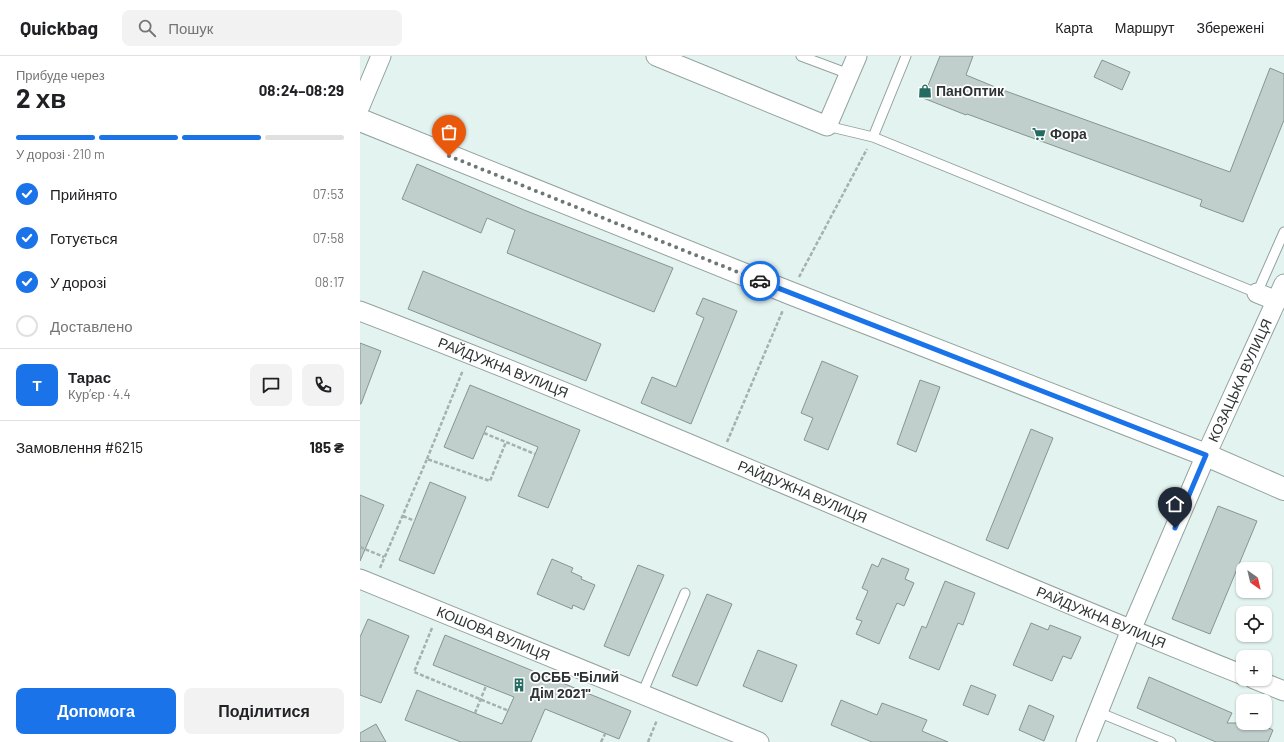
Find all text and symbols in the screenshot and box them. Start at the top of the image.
search box [122,10,402,46]
text: Quickbag [20,16,98,39]
icon: search [136,17,158,39]
text: Пошук [168,19,213,37]
text: Карта [1055,19,1093,36]
text: Маршрут [1115,19,1174,36]
text: Збережені [1196,19,1264,36]
text: Прибуде через [16,67,105,83]
text: 08:24–08:29 [259,81,344,99]
text: 2 хв [16,82,66,113]
place label: ПанОптик [936,82,1005,99]
shop icon: ПанОптик [917,83,933,99]
pin [432,115,466,156]
icon: bag [438,121,460,143]
place label: Фора [1050,125,1087,142]
supermarket icon: Фора [1031,126,1047,142]
text: У дорозі · 210 m [16,146,105,162]
icon: check [16,183,38,205]
text: Прийнято [50,185,117,203]
text: 07:53 [313,186,344,202]
icon: check [16,227,38,249]
text: Готується [50,229,118,247]
text: 07:58 [313,230,344,246]
courier [740,261,780,301]
icon: car [749,270,771,292]
icon: check [16,271,38,293]
text: У дорозі [50,273,106,291]
text: 08:17 [315,274,344,290]
street label: КОЗАЦЬКА ВУЛИЦЯ [1204,316,1275,445]
text: Доставлено [50,317,133,335]
street label: РАЙДУЖНА ВУЛИЦЯ [436,333,571,401]
button: chat [250,364,292,406]
button: phone [302,364,344,406]
text: Тарас [68,368,111,386]
text: Т [32,376,42,394]
text: Кур’єр · 4.4 [68,386,131,402]
text: Замовлення #6215 [16,438,143,456]
text: 185 ₴ [309,438,344,456]
street label: РАЙДУЖНА ВУЛИЦЯ [736,456,870,526]
pin [1158,487,1192,528]
icon: home [1164,493,1186,515]
north arrow [1236,562,1272,598]
map controls [1236,562,1272,730]
street label: РАЙДУЖНА ВУЛИЦЯ [1034,582,1169,651]
street label: КОШОВА ВУЛИЦЯ [434,602,553,664]
button: locate [1236,606,1272,642]
button: + [1236,650,1272,686]
place label: ОСББ "Білий Дім 2021" [530,668,619,701]
building icon: ОСББ "Білий Дім 2021" [511,677,527,693]
button: Допомога [16,688,176,734]
button: Поділитися [184,688,344,734]
button: − [1236,694,1272,730]

